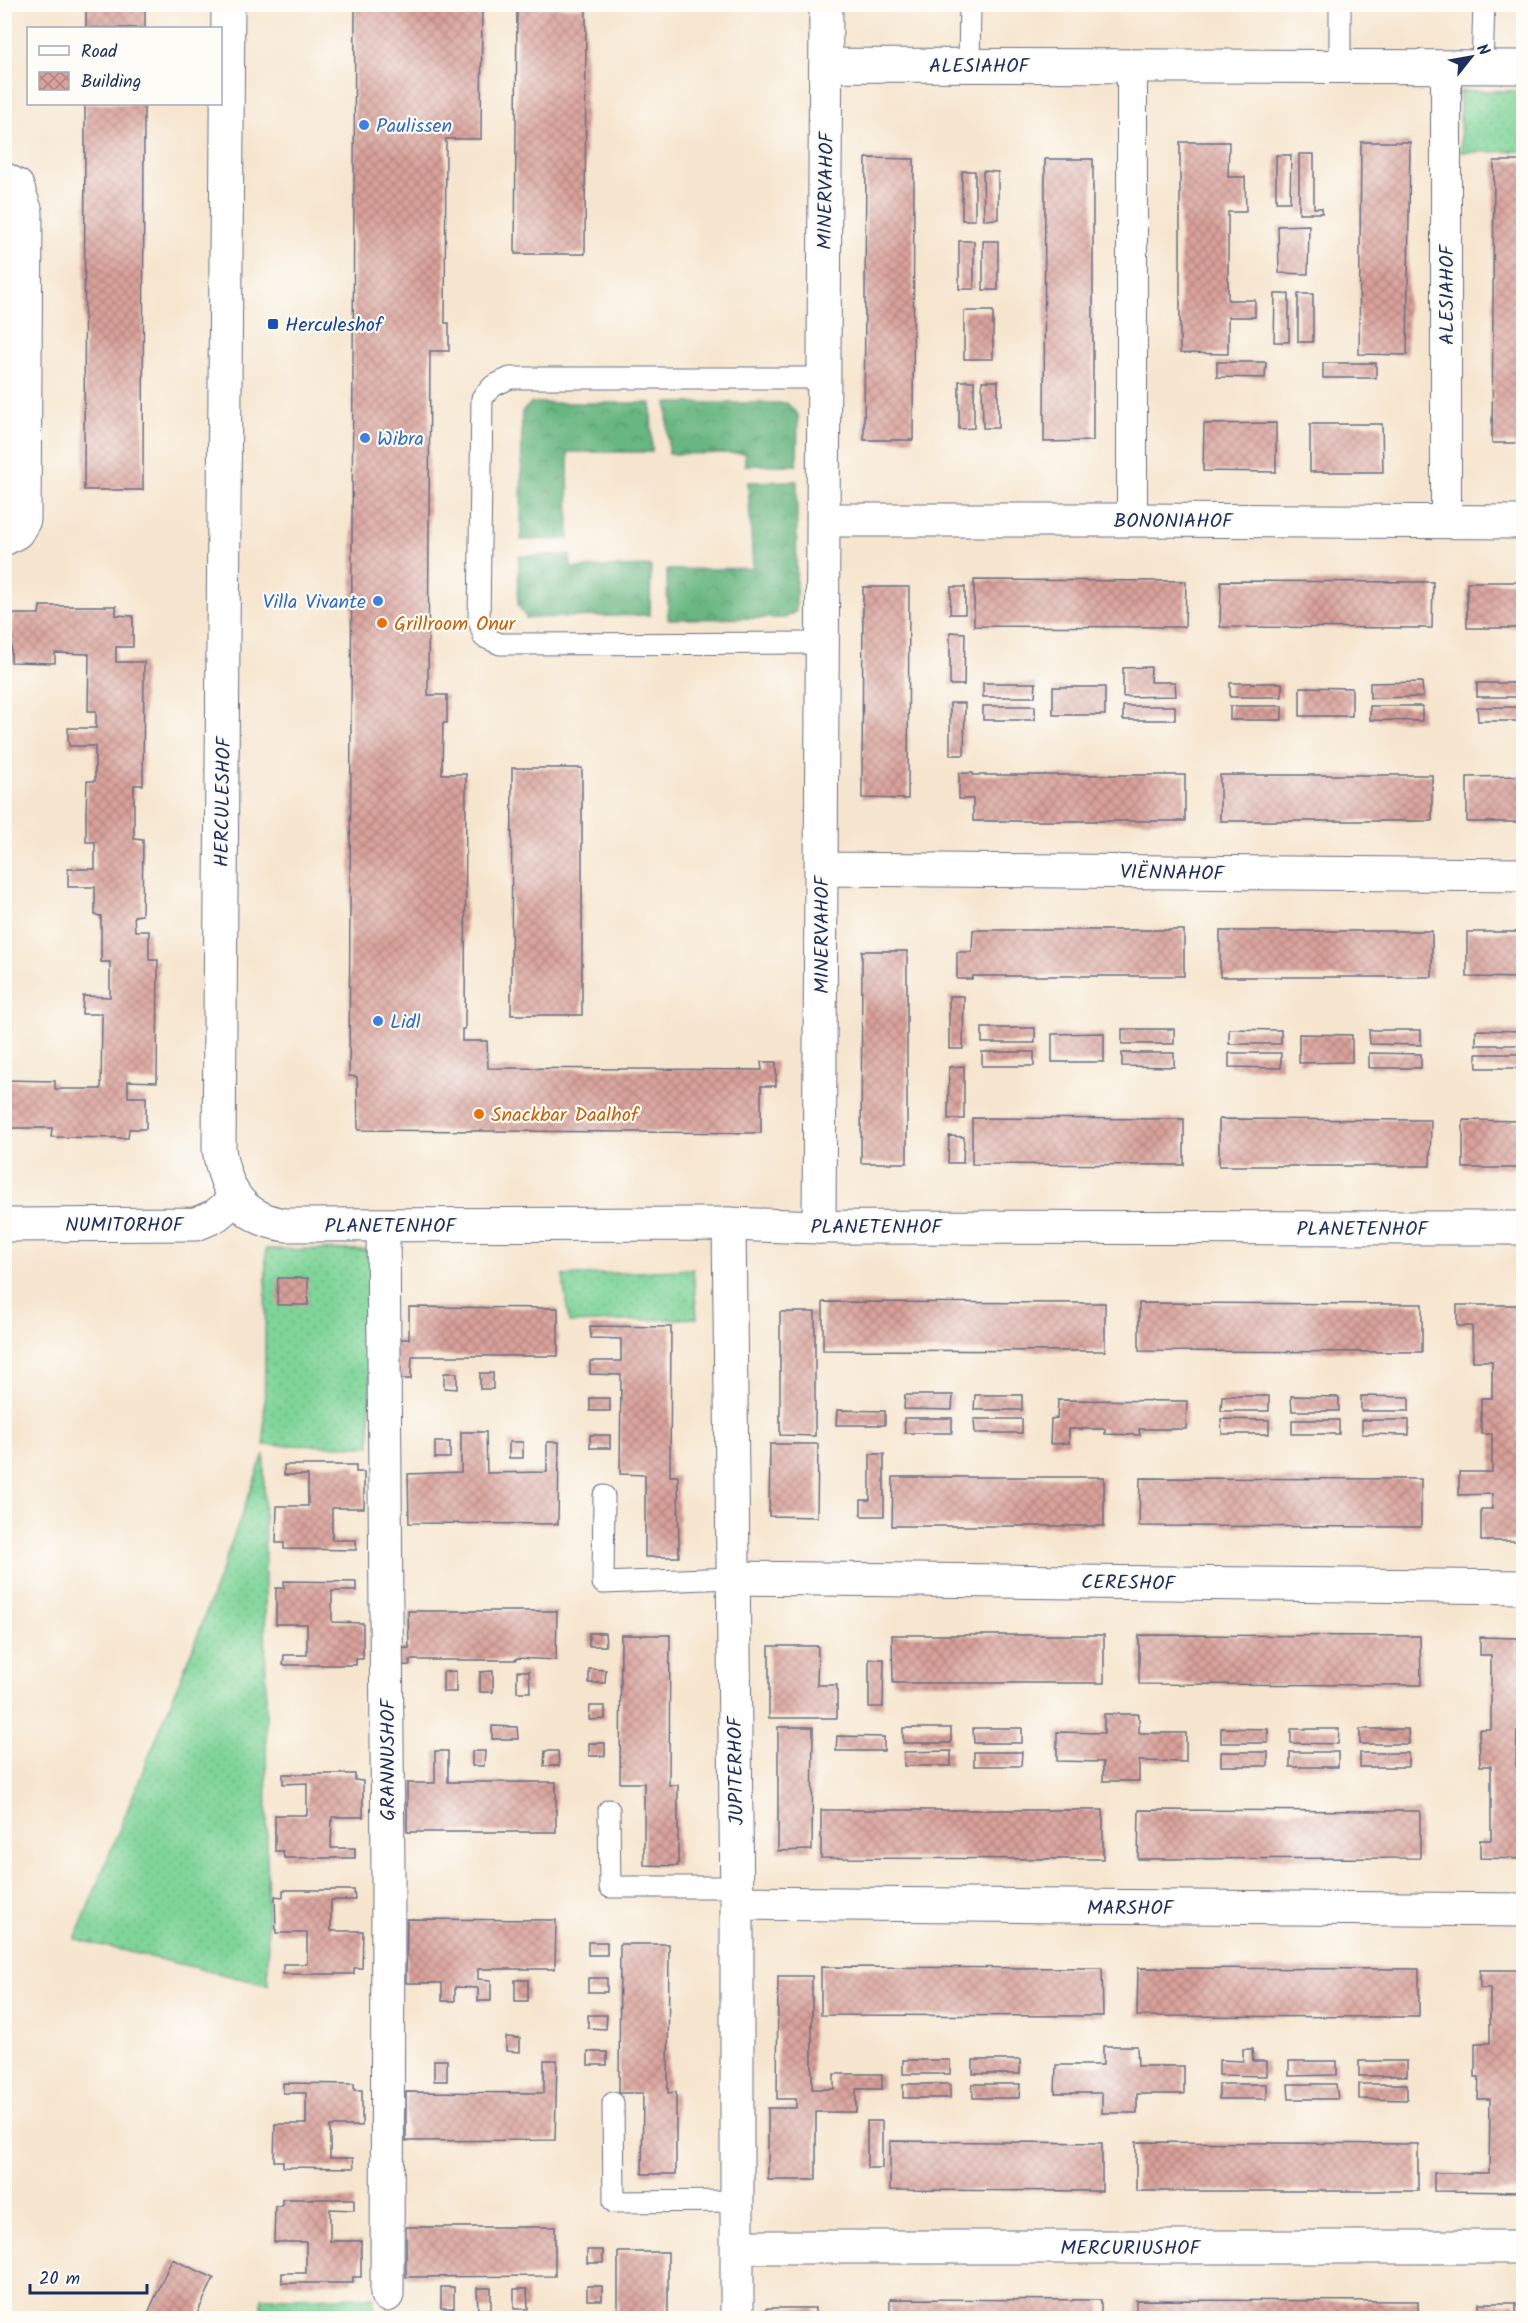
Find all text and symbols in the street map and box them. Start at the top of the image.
legend [27,27,222,105]
north arrow [1441,27,1501,87]
text: Road [81,38,118,67]
text: N [1469,39,1496,61]
street label: ALESIAHOF [929,51,1030,83]
text: Building [81,68,141,97]
place label: Paulissen [376,111,452,143]
marker: Paulissen [357,118,371,132]
street label: MINERVAHOF [810,130,844,250]
street label: ALESIAHOF [1432,244,1464,345]
place label: Herculeshof [285,310,385,342]
marker: Herculeshof [266,317,280,331]
place label: Wibra [377,424,424,456]
marker: Wibra [358,431,372,445]
street label: BONONIAHOF [1114,506,1234,538]
place label: Villa Vivante [263,587,366,619]
marker: Villa Vivante [371,594,385,608]
place label: Grillroom Onur [394,609,517,641]
marker: Grillroom Onur [375,616,389,630]
street label: HERCULESHOF [207,735,241,867]
street label: VIËNNAHOF [1120,857,1226,891]
street label: MINERVAHOF [807,875,839,994]
place label: Lidl [390,1007,421,1039]
marker: Lidl [371,1014,385,1028]
place label: Snackbar Daalhof [491,1100,641,1132]
marker: Snackbar Daalhof [472,1107,486,1121]
street label: NUMITORHOF [65,1210,185,1242]
street label: PLANETENHOF [324,1211,457,1243]
street label: PLANETENHOF [810,1212,943,1244]
street label: PLANETENHOF [1296,1214,1429,1246]
street label: CERESHOF [1081,1567,1177,1601]
street label: GRANNUSHOF [373,1698,405,1821]
street label: JUPITERHOF [720,1715,754,1826]
street label: MARSHOF [1087,1893,1175,1925]
street label: MERCURIUSHOF [1060,2233,1201,2265]
scale bar [30,2257,147,2295]
text: 20 m [39,2265,80,2294]

